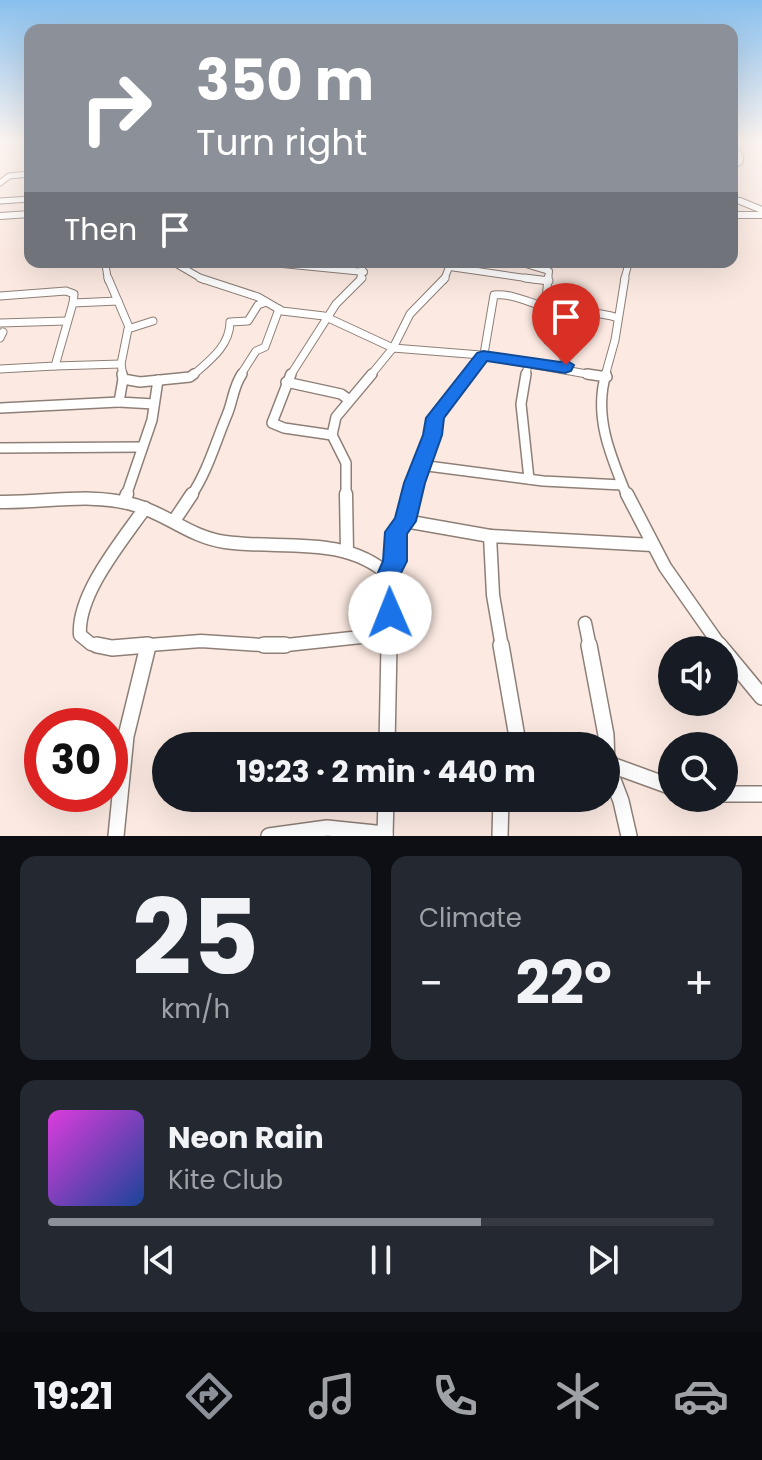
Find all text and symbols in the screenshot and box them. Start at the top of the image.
text: 350 m [196,41,374,120]
icon: right [64,56,168,160]
text: Turn right [196,117,367,168]
text: Then [64,208,137,251]
icon: arrive [153,208,197,252]
pin [532,283,600,365]
icon: arrive [544,295,588,339]
position arrow [348,571,432,655]
map controls [658,636,738,812]
button: sound [658,636,738,716]
speed limit sign: 30 [24,708,128,812]
button: search [658,732,738,812]
text: 19:23 · 2 min · 440 m [236,750,536,793]
text: 25 [132,865,259,1010]
text: Climate [419,900,522,936]
text: 22° [515,941,612,1025]
text: − [419,953,443,1014]
text: + [684,953,714,1014]
text: km/h [161,991,230,1027]
text: Neon Rain [168,1116,324,1159]
text: Kite Club [168,1162,283,1198]
icon: previous [137,1238,181,1282]
icon: pause [359,1238,403,1282]
icon: next [581,1238,625,1282]
icon: directions [181,1368,237,1424]
icon: music [304,1368,360,1424]
icon: phone [427,1368,483,1424]
icon: climate [550,1368,606,1424]
icon: car [673,1368,729,1424]
text: 19:21 [34,1371,114,1422]

